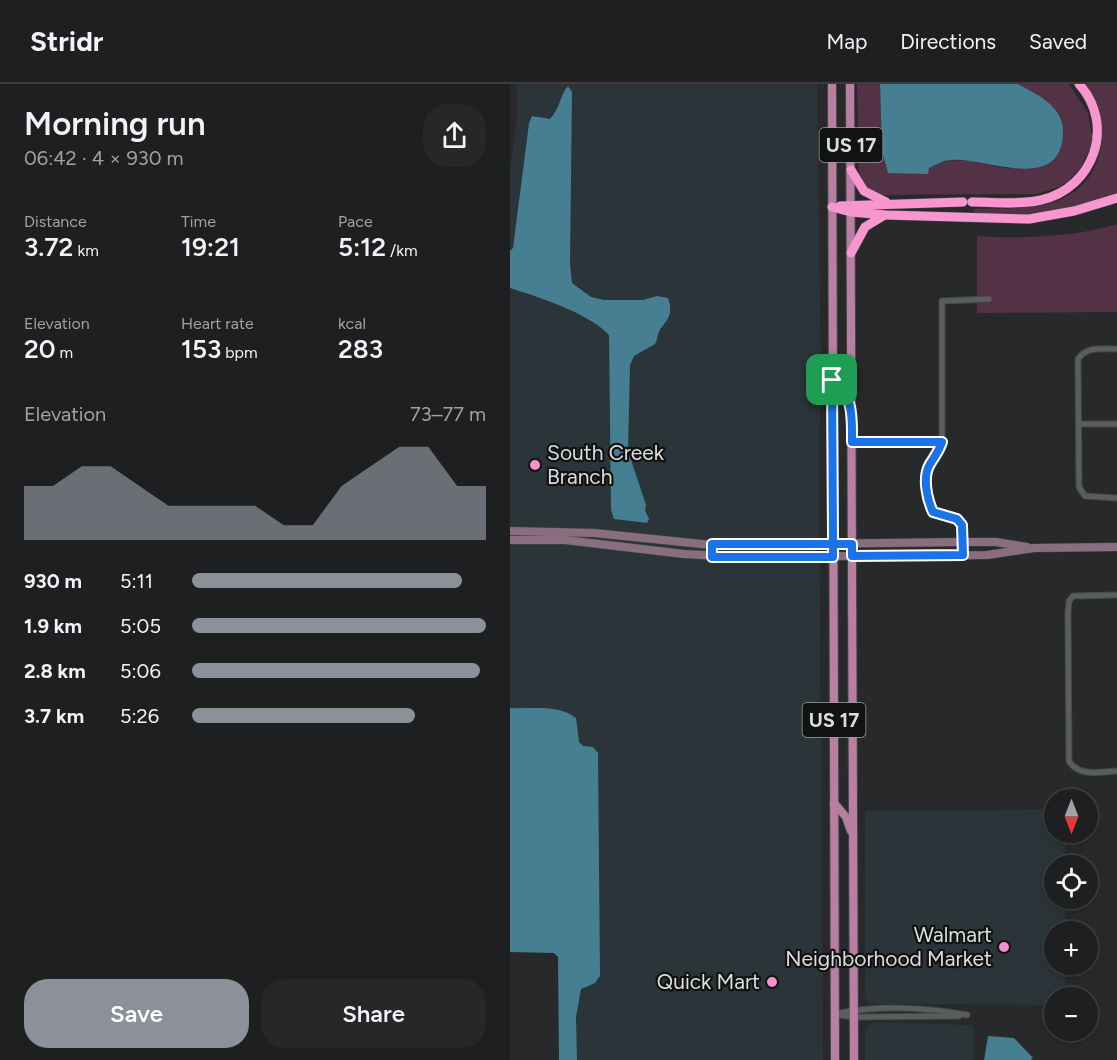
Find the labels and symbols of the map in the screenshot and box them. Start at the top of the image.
road number: US 17 [820,128,882,162]
pin [806,354,857,405]
place label: South Creek Branch [547,440,665,489]
marker: South Creek Branch [528,458,542,472]
road number: US 17 [802,703,866,737]
north arrow [1044,789,1098,843]
place label: Walmart Neighborhood Market [785,922,992,971]
marker: Walmart Neighborhood Market [997,940,1011,954]
place label: Quick Mart [657,969,760,994]
marker: Quick Mart [765,975,779,989]

